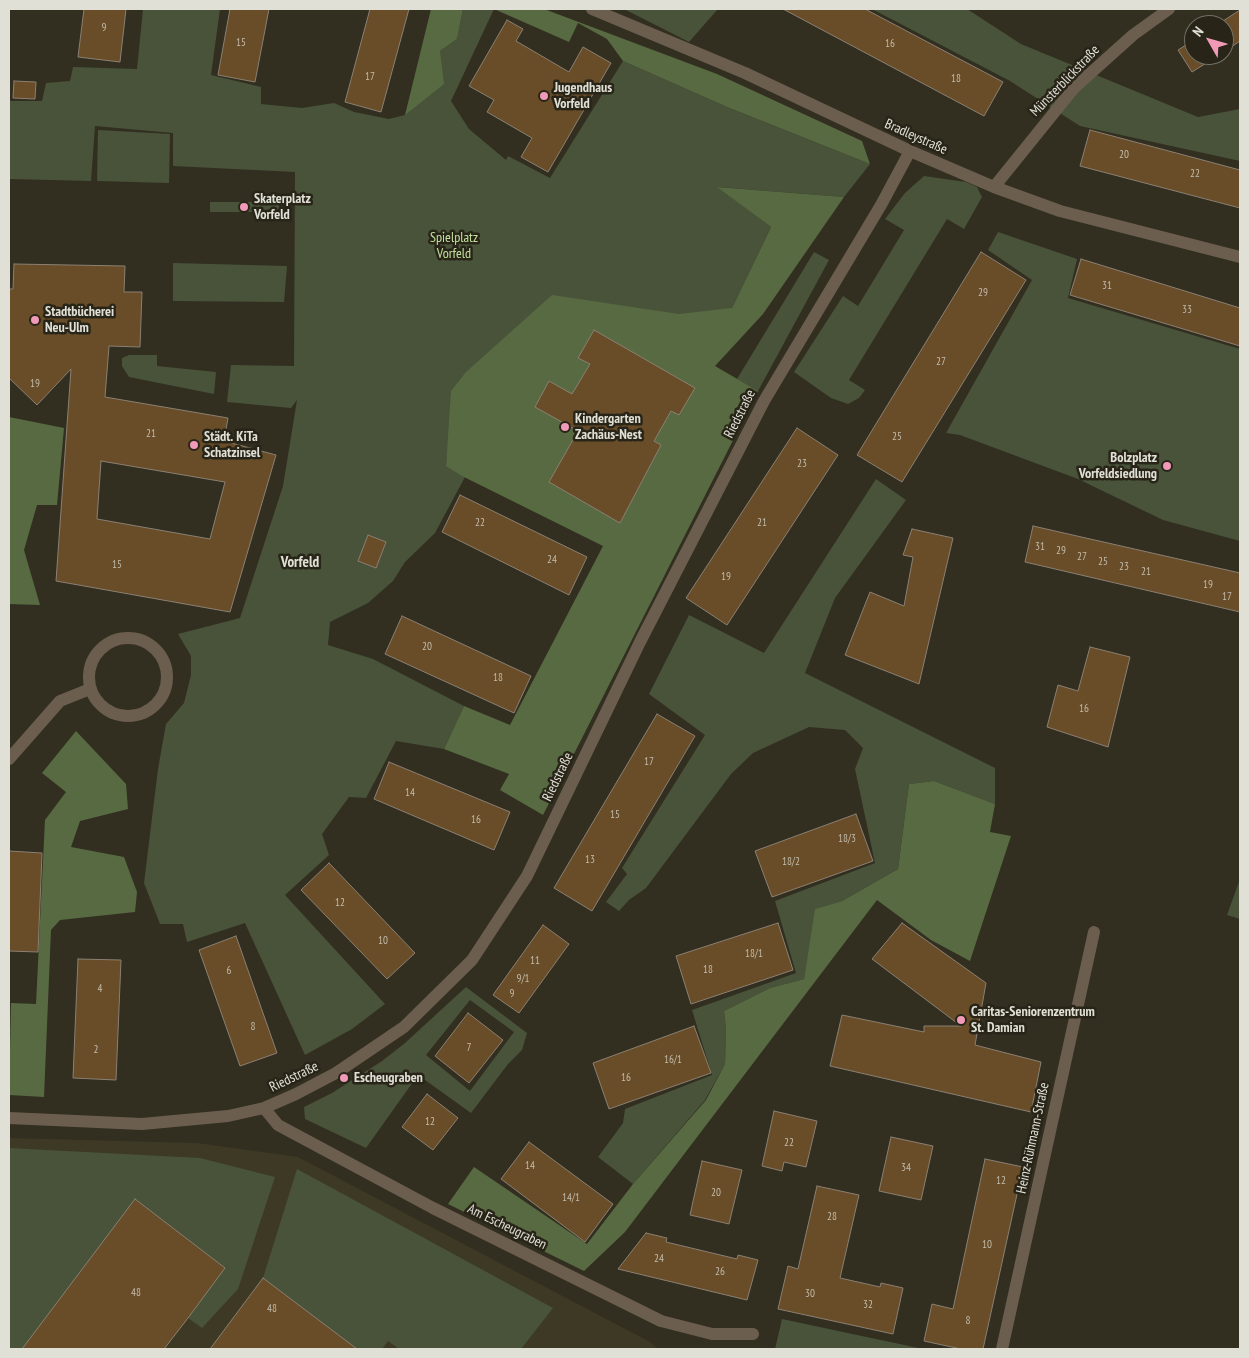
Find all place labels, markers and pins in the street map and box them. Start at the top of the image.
place label: Jugendhaus Vorfeld [554,80,612,112]
marker: Jugendhaus Vorfeld [538,90,550,102]
place label: Skaterplatz Vorfeld [254,191,311,223]
marker: Skaterplatz Vorfeld [238,201,250,213]
place label: Stadtbücherei Neu-Ulm [45,304,114,336]
marker: Stadtbücherei Neu-Ulm [29,314,41,326]
place label: Kindergarten Zachäus-Nest [575,411,642,444]
marker: Kindergarten Zachäus-Nest [559,421,571,433]
place label: Städt. KiTa Schatzinsel [204,429,260,462]
marker: Städt. KiTa Schatzinsel [188,439,200,451]
place label: Bolzplatz Vorfeldsiedlung [1079,450,1157,482]
marker: Bolzplatz Vorfeldsiedlung [1161,460,1173,472]
place label: Caritas-Seniorenzentrum St. Damian [971,1004,1095,1036]
marker: Caritas-Seniorenzentrum St. Damian [955,1014,967,1026]
place label: Escheugraben [354,1070,423,1086]
marker: Escheugraben [338,1072,350,1084]

